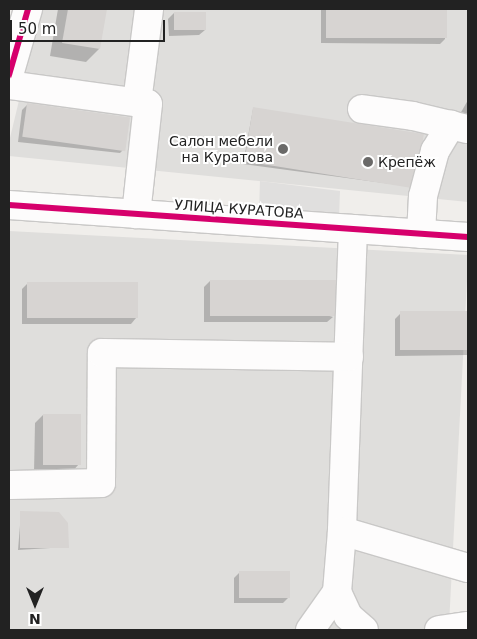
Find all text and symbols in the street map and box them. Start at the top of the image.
scale bar [12,10,168,42]
text: 50 m [18,20,56,38]
place label: Салон мебели на Куратова [169,133,273,166]
marker: Салон мебели на Куратова [277,143,289,155]
place label: Крепёж [378,154,436,170]
marker: Крепёж [362,156,374,168]
street label: УЛИЦА КУРАТОВА [174,196,304,222]
north arrow [10,579,60,629]
text: N [29,611,41,627]

